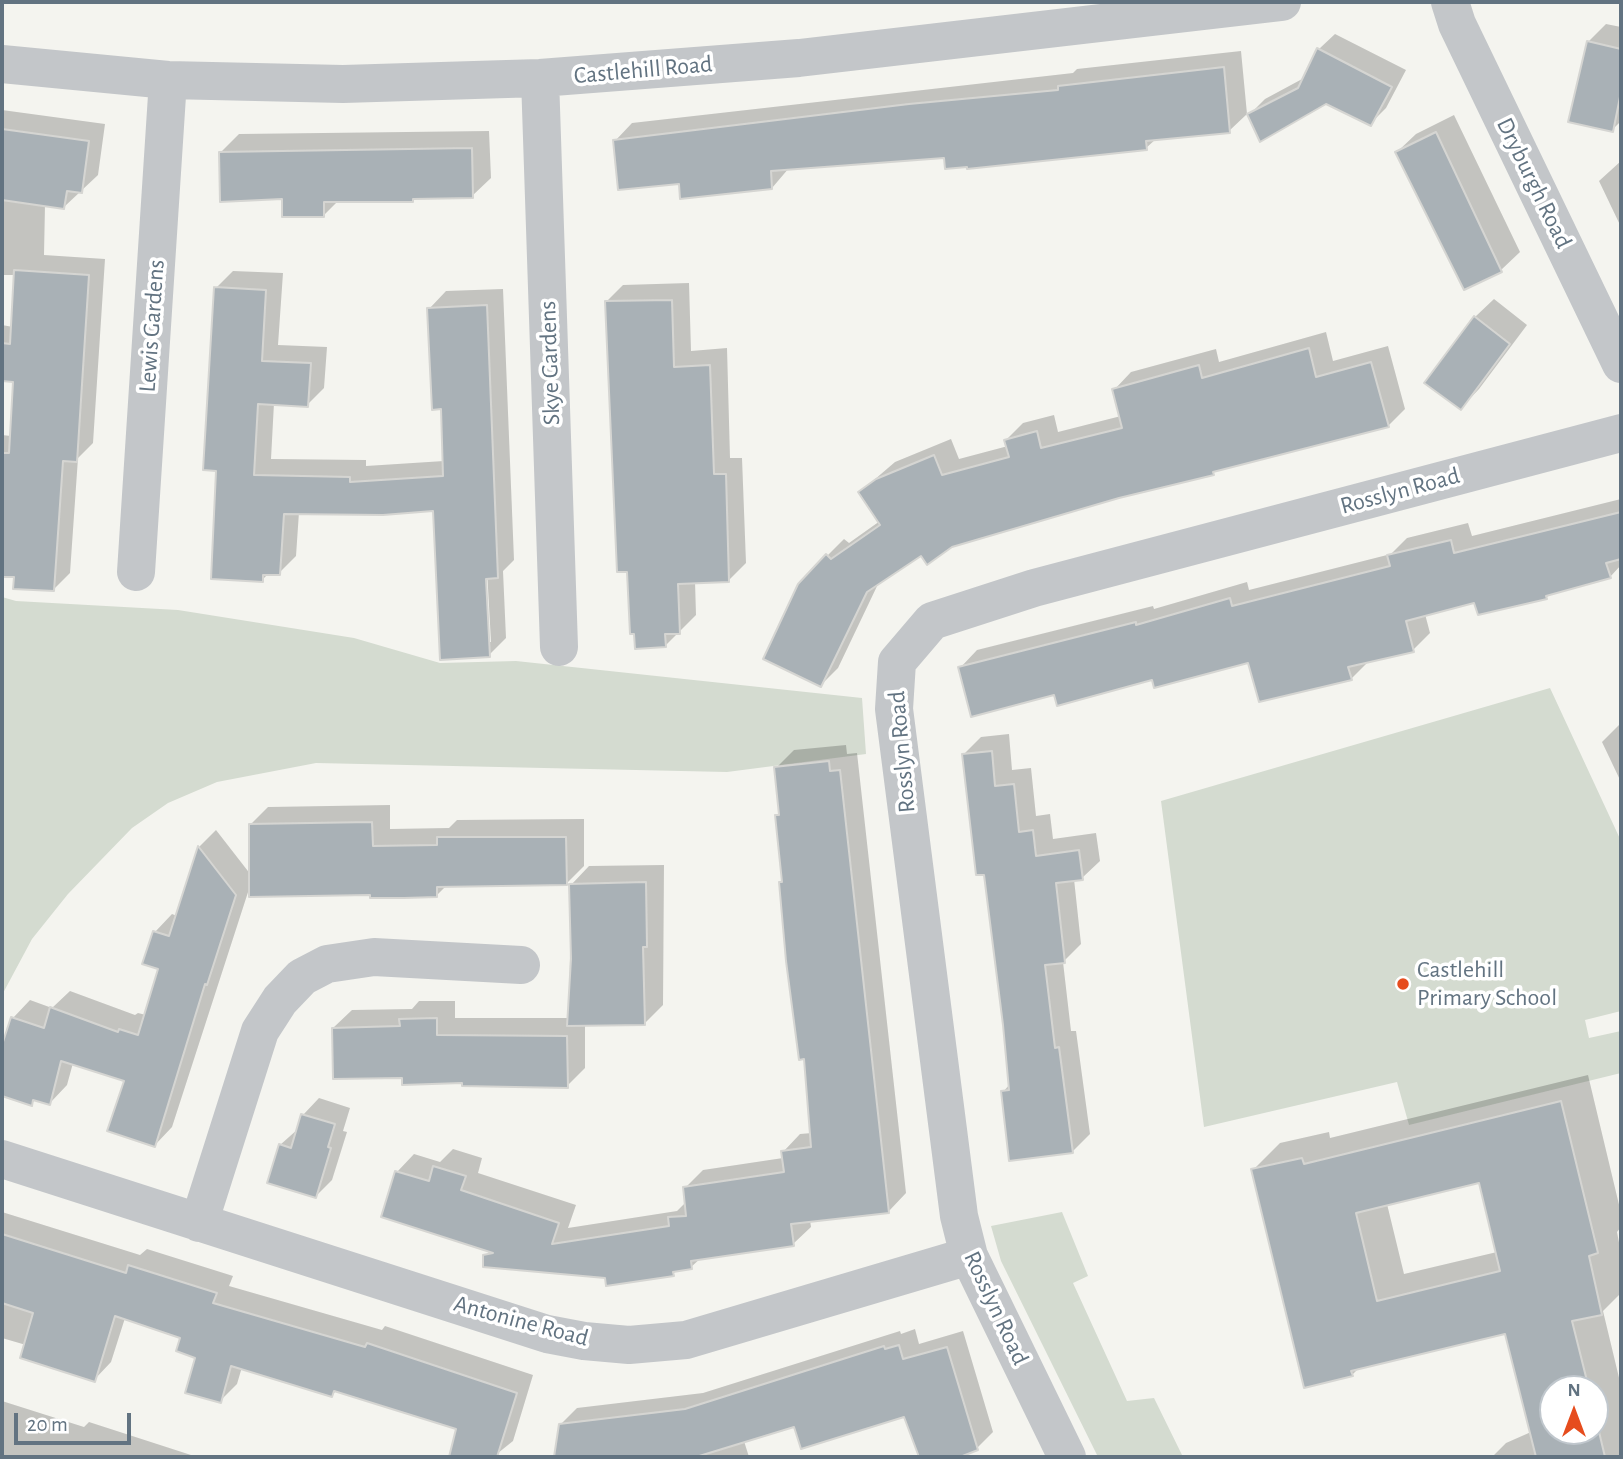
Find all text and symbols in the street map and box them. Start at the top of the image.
street label: Castlehill Road [573,50,713,90]
street label: Dryburgh Road [1490,113,1578,253]
street label: Lewis Gardens [133,259,171,393]
street label: Skye Gardens [533,300,567,426]
street label: Rosslyn Road [1337,461,1463,521]
street label: Rosslyn Road [882,690,922,814]
place label: Castlehill Primary School [1417,956,1557,1012]
marker: Castlehill Primary School [1395,976,1411,992]
street label: Rosslyn Road [957,1247,1035,1369]
street label: Antonine Road [451,1289,591,1353]
north arrow [1539,1375,1609,1445]
text: N [1567,1381,1581,1400]
scale bar [18,1400,135,1444]
text: 20 m [27,1414,68,1435]

